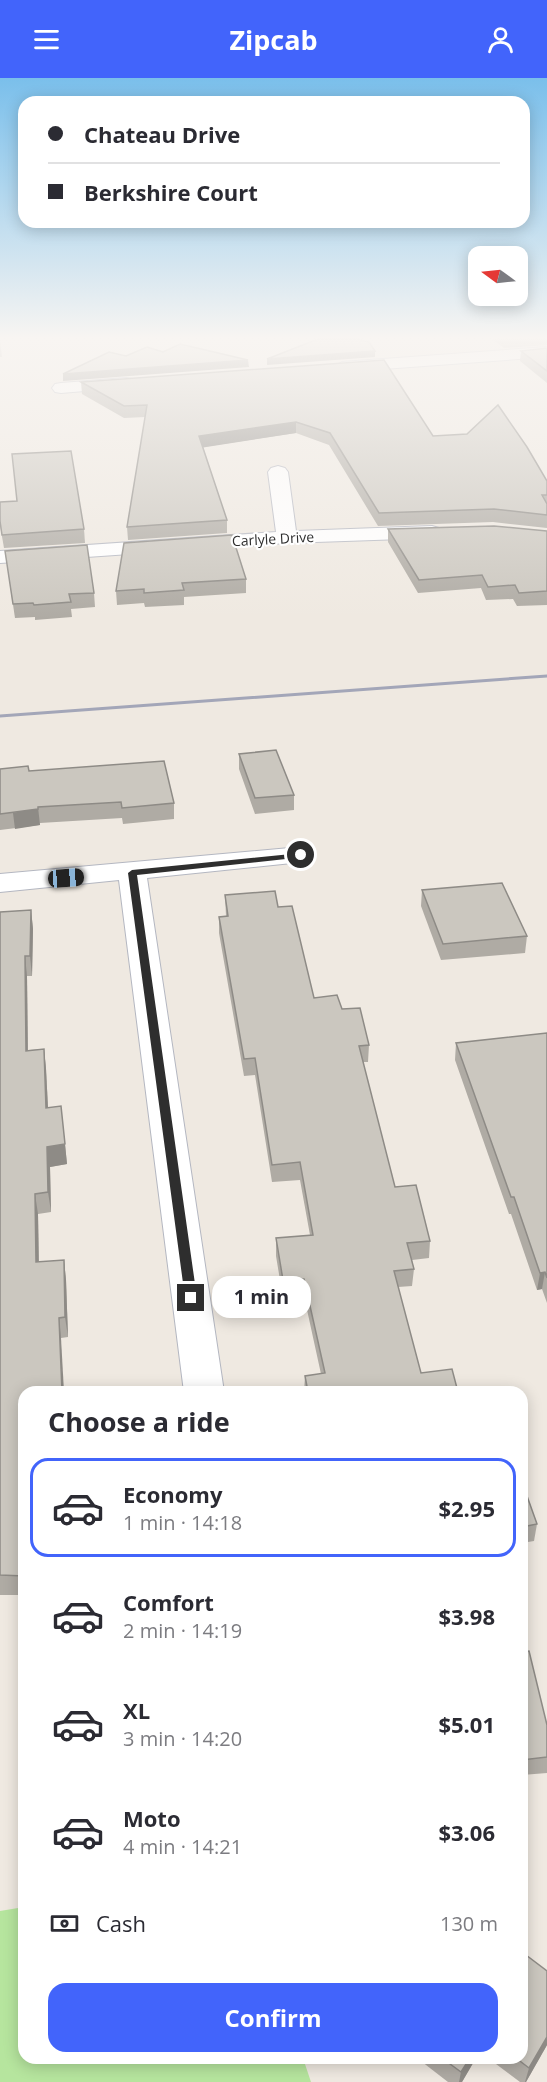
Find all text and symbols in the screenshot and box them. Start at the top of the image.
text: Zipcab [229,21,318,58]
icon: menu [30,23,63,56]
icon: person [484,23,517,56]
text: Chateau Drive [84,119,240,149]
text: Berkshire Court [84,177,258,207]
north arrow [468,246,528,306]
map controls [468,246,528,306]
street label: Carlyle Drive [231,527,315,550]
route start [287,841,314,868]
car [47,868,85,888]
callout: 1 min [212,1277,311,1319]
text: 1 min [234,1283,289,1310]
route end [177,1284,204,1311]
text: Choose a ride [48,1403,230,1440]
text: Economy [123,1479,222,1509]
icon: car [51,1481,105,1535]
text: $2.95 [438,1493,495,1523]
text: 1 min · 14:18 [123,1509,242,1536]
text: Comfort [123,1587,214,1617]
icon: car [51,1589,105,1643]
text: $3.98 [438,1601,495,1631]
text: 2 min · 14:19 [123,1617,242,1644]
text: XL [123,1695,150,1725]
icon: car [51,1697,105,1751]
text: $5.01 [438,1709,495,1739]
text: 3 min · 14:20 [123,1725,242,1752]
text: Moto [123,1803,181,1833]
icon: car [51,1805,105,1859]
text: $3.06 [438,1817,495,1847]
text: 4 min · 14:21 [123,1833,242,1860]
icon: cash [48,1907,81,1940]
text: Cash [96,1908,146,1938]
text: 130 m [440,1910,498,1937]
button: Confirm [48,1983,498,2052]

